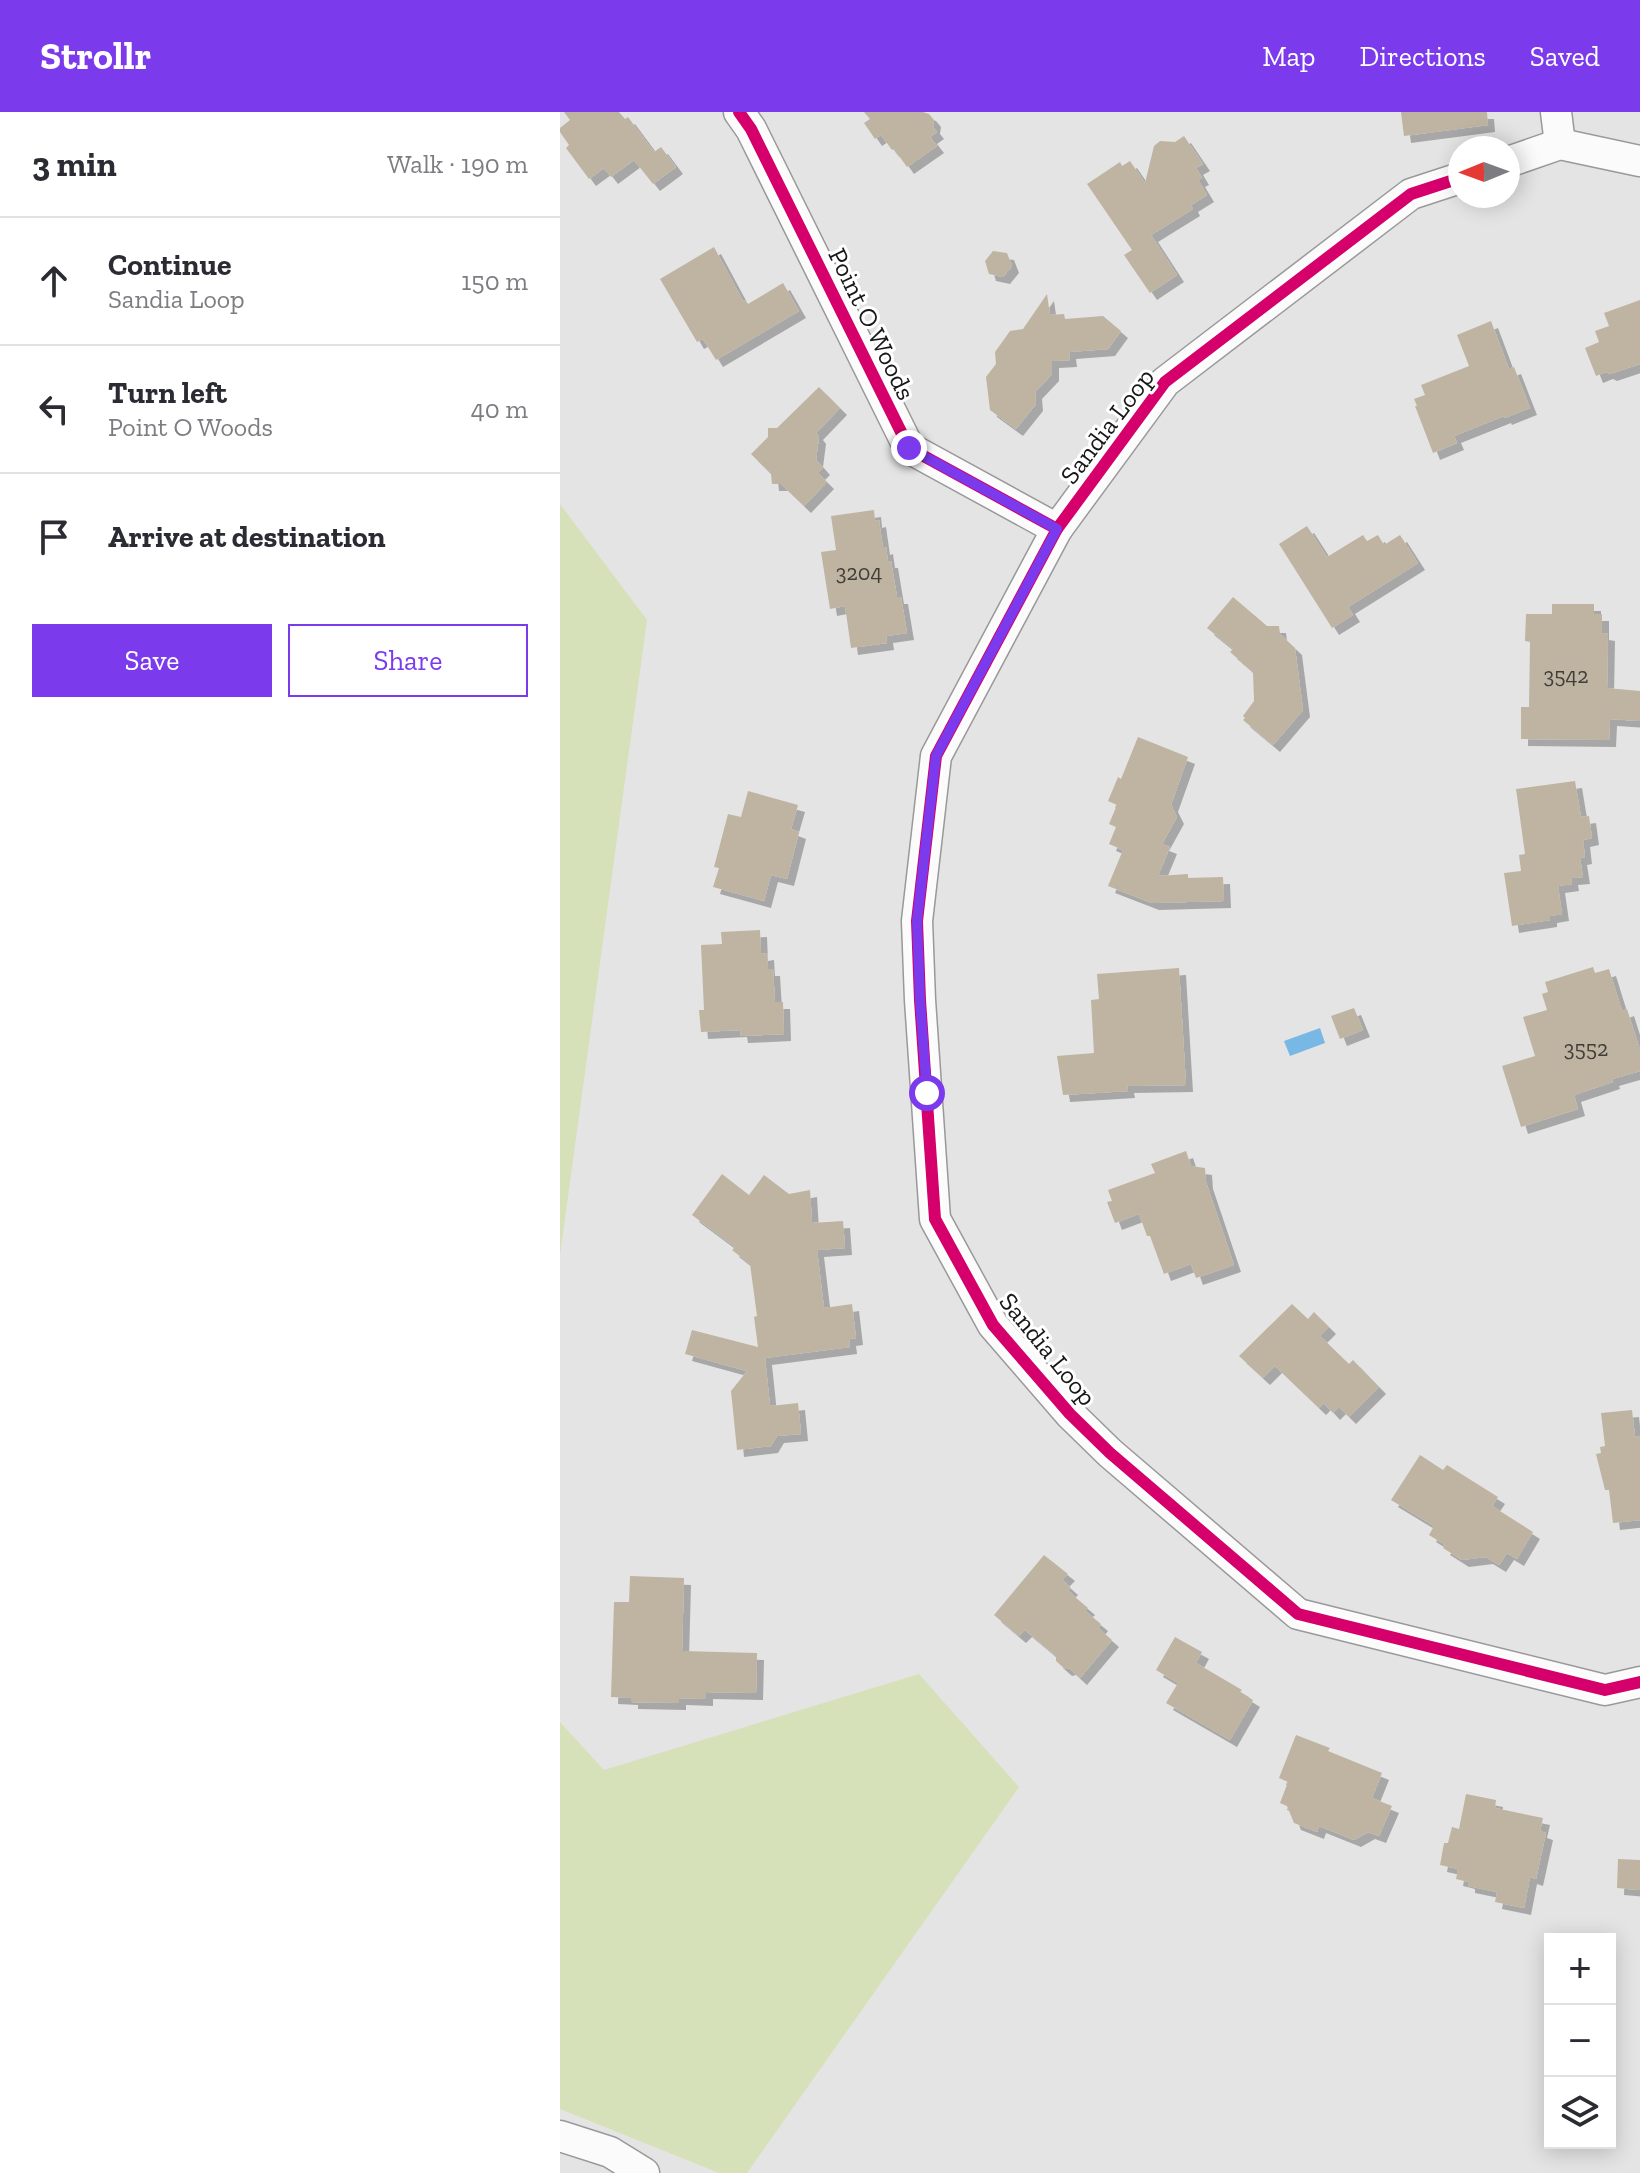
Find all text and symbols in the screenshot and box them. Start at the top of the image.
text: Strollr [40,33,151,79]
text: Map [1262,40,1315,73]
text: Directions [1359,40,1486,73]
text: Saved [1530,40,1600,73]
north arrow [1448,136,1520,208]
text: 3 min [32,144,117,185]
text: Walk · 190 m [387,148,528,180]
street label: Point O Woods [821,243,923,405]
text: Continue [108,247,232,283]
icon: ahead [32,259,76,303]
text: 150 m [461,265,528,297]
text: Sandia Loop [108,283,244,315]
street label: Sandia Loop [1053,362,1161,490]
text: Turn left [108,375,227,411]
icon: left [32,387,76,431]
text: 40 m [471,393,528,425]
text: Point O Woods [108,411,273,443]
route end [891,430,927,466]
icon: arrive [32,515,76,559]
text: Arrive at destination [108,519,385,555]
house number: 3204 [836,559,882,586]
button: Save [32,624,272,697]
button: Share [288,624,528,697]
house number: 3542 [1543,662,1589,689]
house number: 3552 [1564,1035,1608,1062]
route start [909,1075,945,1111]
street label: Sandia Loop [993,1286,1103,1412]
map controls [1544,1933,1616,2149]
button: + [1544,1933,1616,2005]
button: − [1544,2005,1616,2077]
button: layers [1544,2077,1616,2149]

